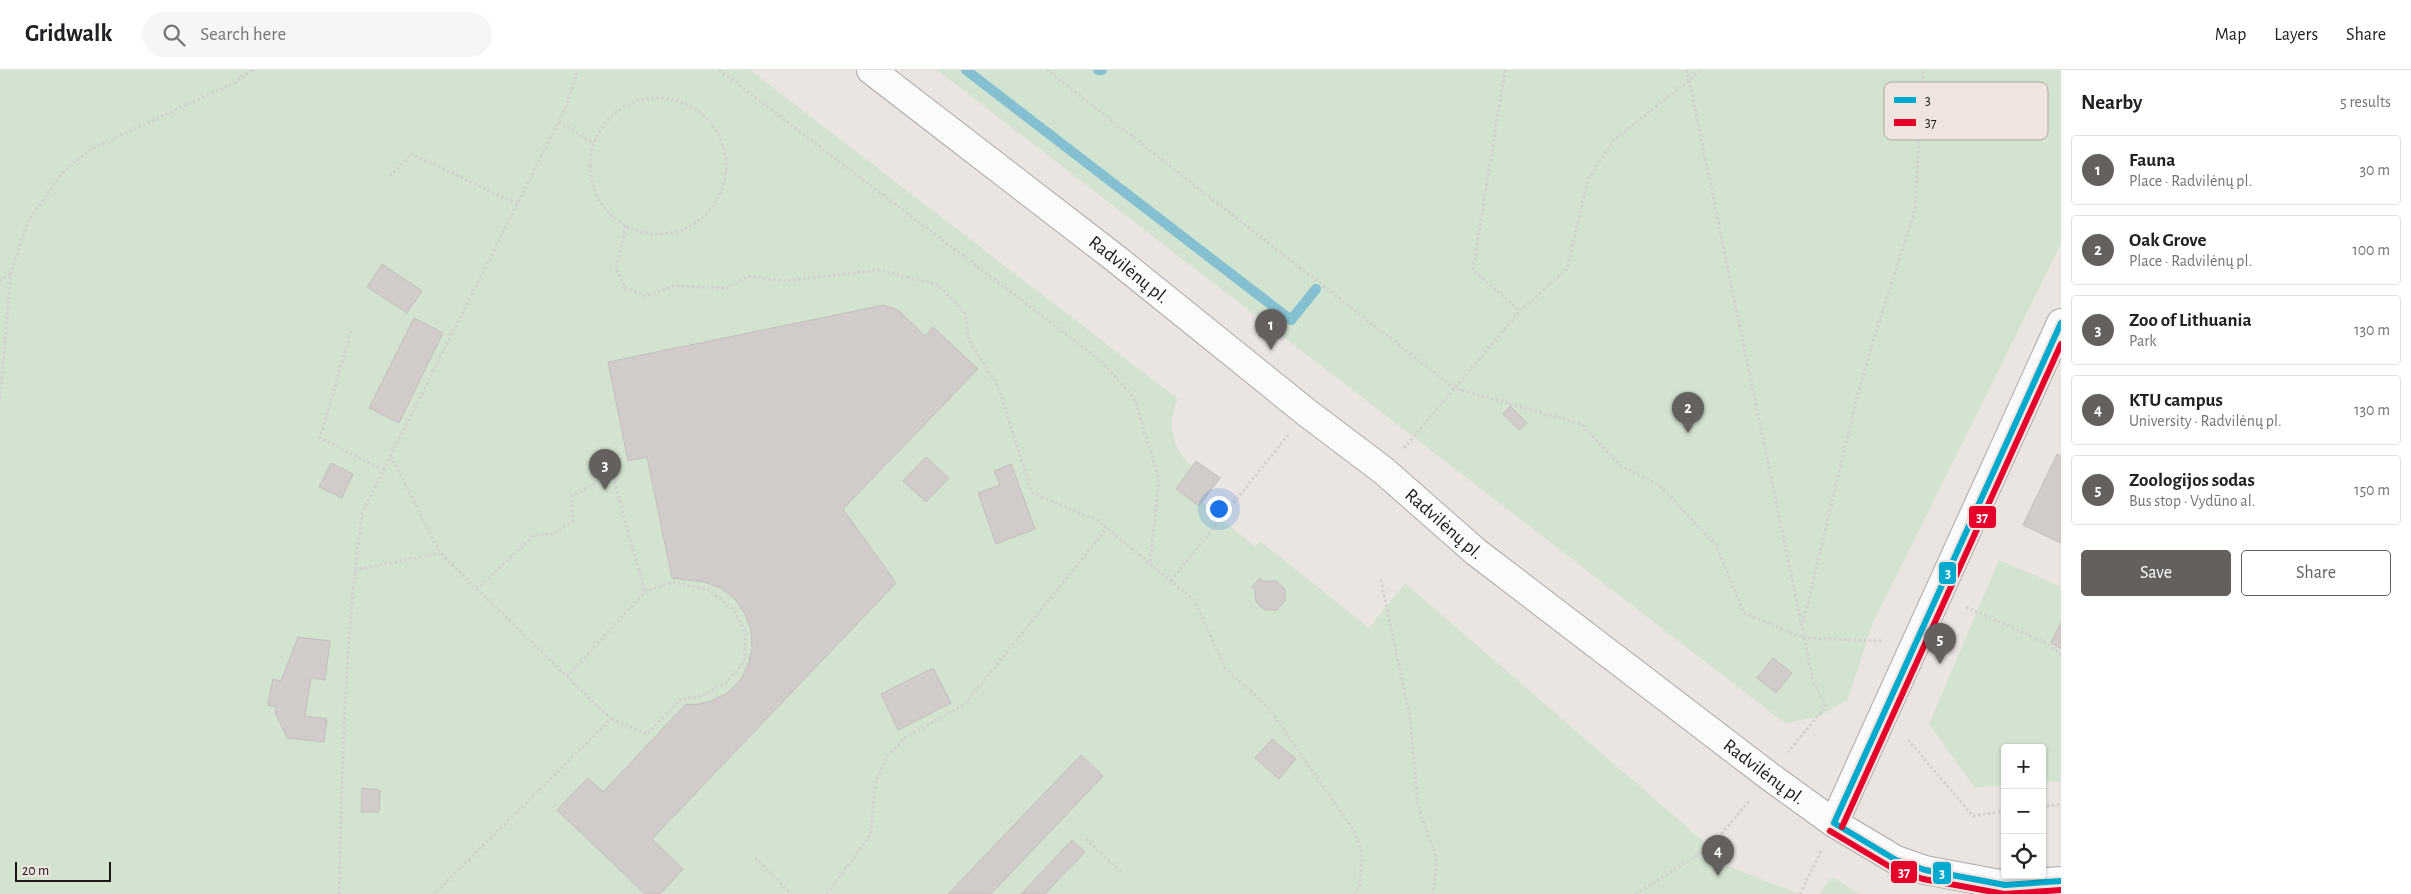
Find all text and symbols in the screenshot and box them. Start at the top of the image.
search box [142,12,492,57]
icon: search [160,21,188,49]
text: Gridwalk [25,22,112,46]
text: Search here [200,25,286,44]
text: Map [2215,26,2246,44]
text: Layers [2274,26,2318,44]
text: Share [2346,26,2386,44]
legend [1884,82,2048,140]
text: Nearby [2081,92,2142,113]
text: 3 [1925,94,1931,108]
text: 5 results [2340,94,2391,110]
text: 37 [1925,116,1937,130]
text: Fauna [2129,151,2175,170]
text: 1 [2095,162,2101,178]
text: 30 m [2360,162,2390,178]
text: Place · Radvilėnų pl. [2129,173,2252,189]
text: Oak Grove [2129,231,2207,250]
street label: Radvilėnų pl. [1085,232,1172,307]
text: 2 [2094,242,2102,258]
text: 100 m [2352,242,2390,258]
text: Place · Radvilėnų pl. [2129,253,2252,269]
pin: 1 [1255,309,1287,350]
text: Zoo of Lithuania [2129,311,2252,330]
text: 3 [2095,322,2101,338]
text: 130 m [2354,322,2390,338]
text: Park [2129,333,2157,349]
text: KTU campus [2129,391,2223,410]
pin: 2 [1672,392,1704,433]
text: 4 [2094,402,2102,418]
text: 130 m [2354,402,2390,418]
text: University · Radvilėnų pl. [2129,413,2282,429]
pin: 3 [589,449,621,490]
text: Zoologijos sodas [2129,471,2255,490]
text: 5 [2095,482,2101,498]
text: 150 m [2354,482,2390,498]
street label: Radvilėnų pl. [1402,485,1486,563]
text: Bus stop · Vydūno al. [2129,493,2255,509]
your location [1206,496,1232,522]
line badge: 37 [1968,505,1997,529]
text: 37 [1976,511,1988,525]
button: Save [2081,550,2231,596]
button: Share [2241,550,2391,596]
line badge: 3 [1938,561,1957,585]
text: 3 [1945,567,1951,581]
pin: 5 [1924,623,1956,664]
street label: Radvilėnų pl. [1720,735,1808,808]
map controls [2001,744,2046,879]
button: + [2001,744,2046,789]
button: − [2001,789,2046,834]
button: locate [2001,834,2046,879]
pin: 4 [1702,835,1734,876]
scale bar [15,859,111,882]
line badge: 37 [1890,860,1918,884]
line badge: 3 [1932,861,1952,885]
text: 20 m [22,864,49,878]
text: 37 [1898,866,1910,880]
text: 3 [1939,867,1945,881]

